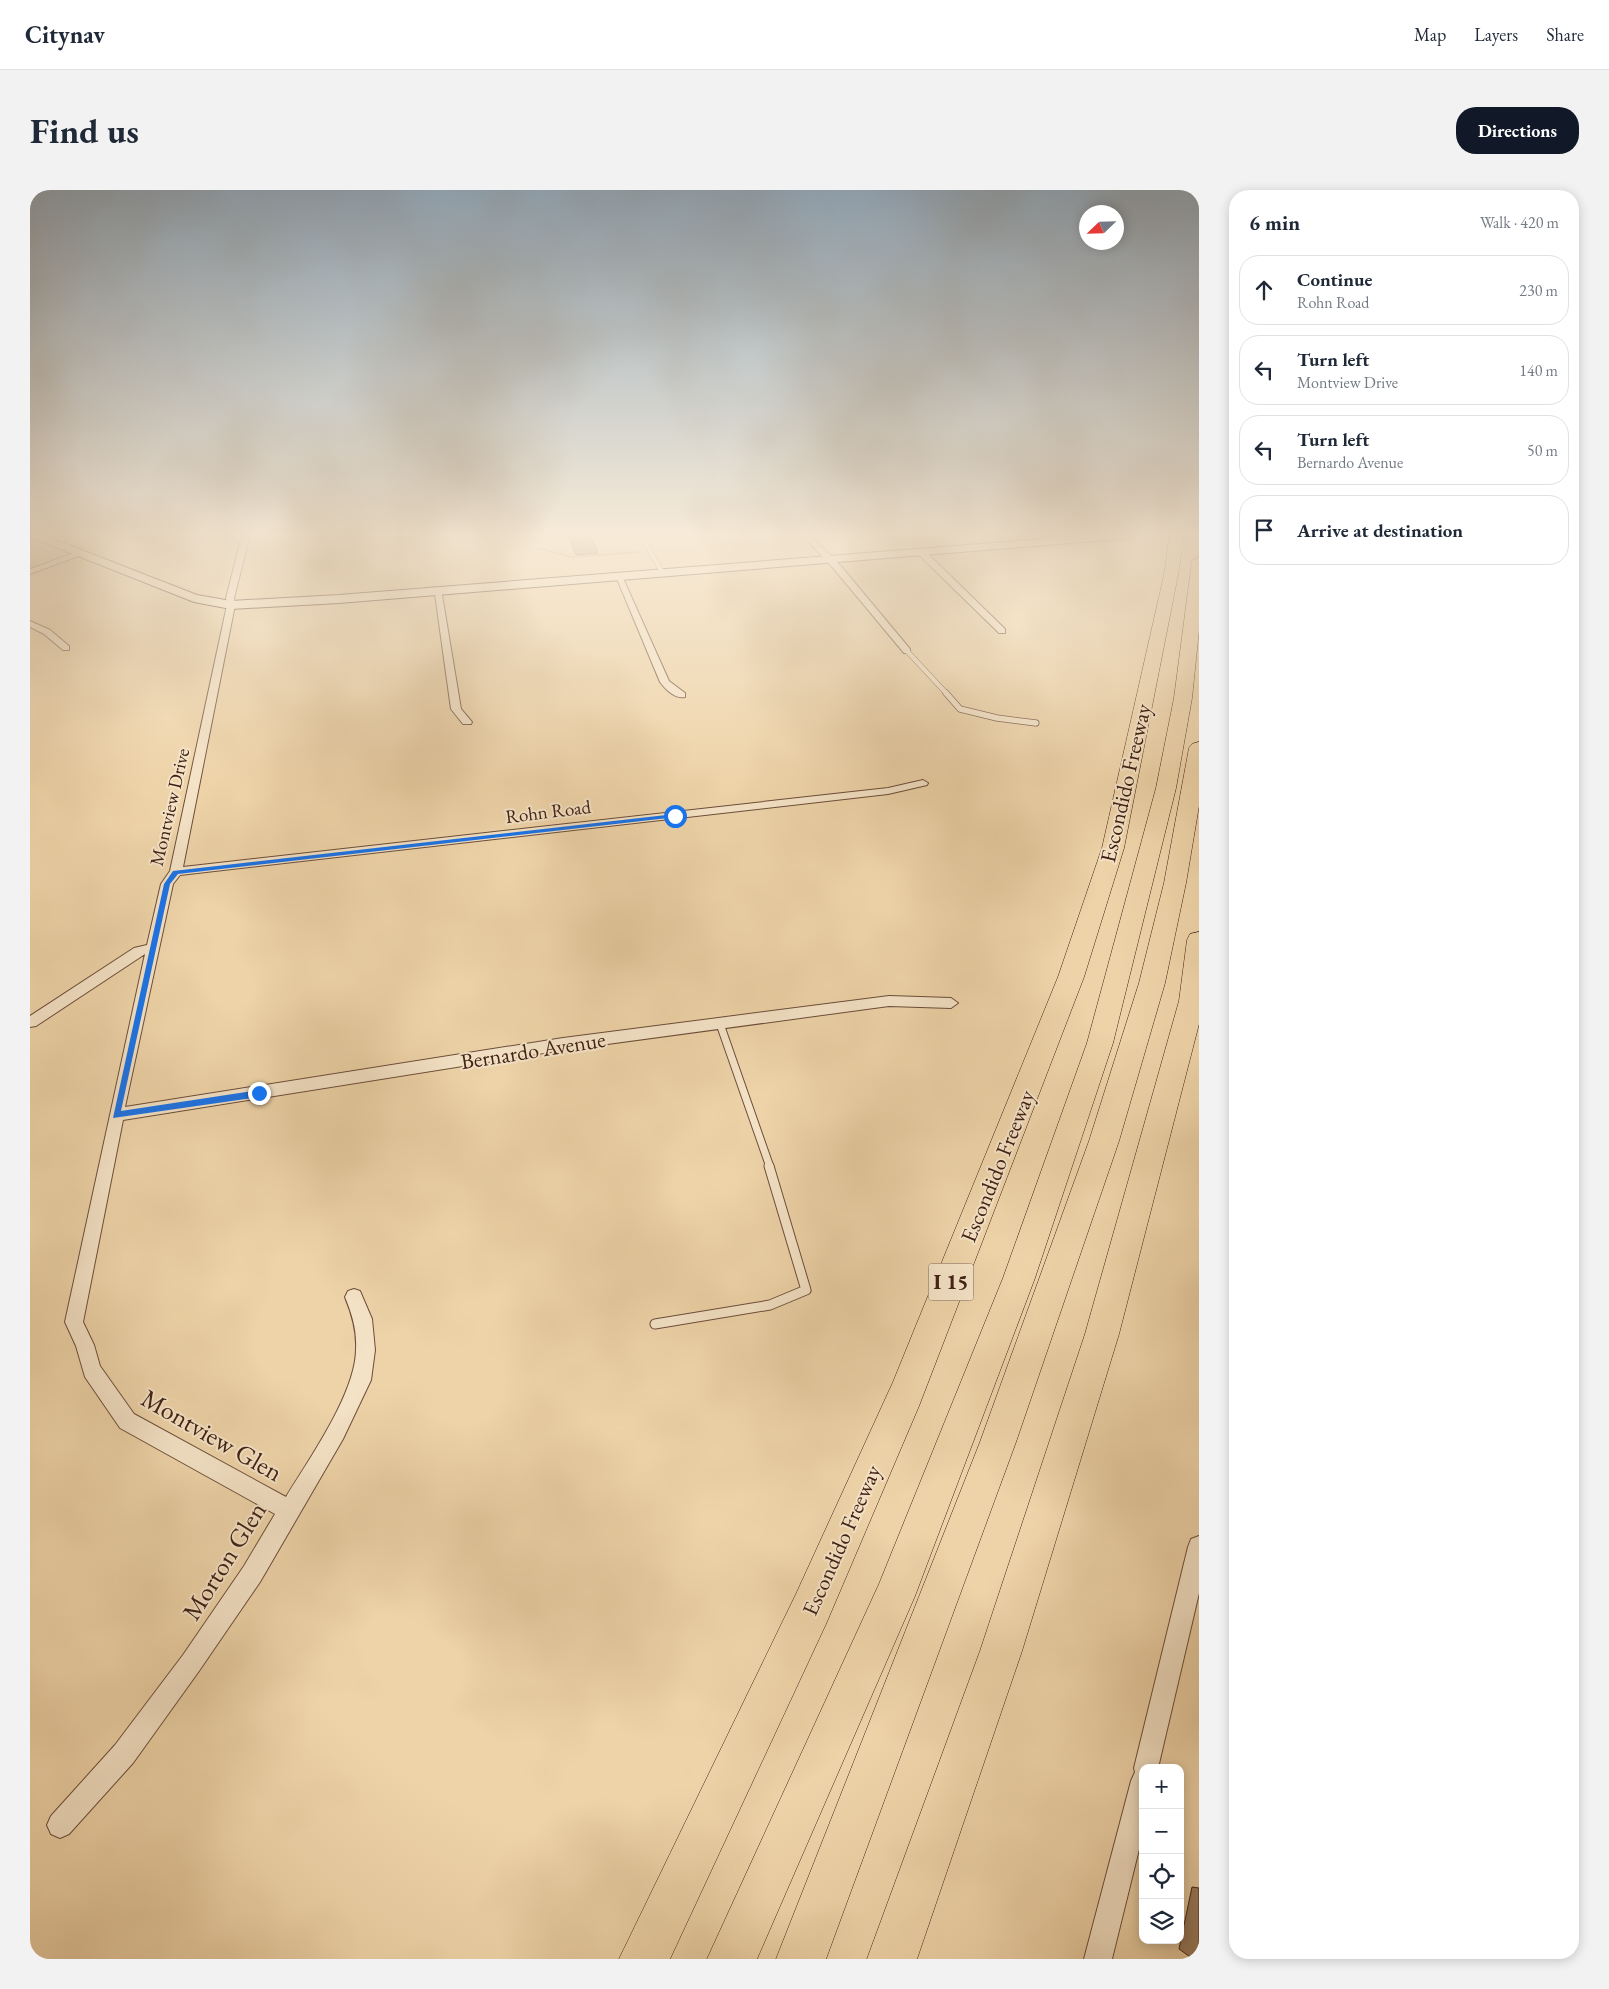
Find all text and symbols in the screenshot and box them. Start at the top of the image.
text: Citynav [25,19,105,50]
text: Map [1414,23,1446,46]
text: Layers [1474,23,1518,46]
text: Share [1546,23,1584,46]
button: Directions [1456,107,1579,154]
text: Find us [30,108,139,153]
north arrow [1079,205,1124,250]
text: 6 min [1249,209,1300,236]
text: Walk · 420 m [1480,212,1559,233]
text: Continue [1297,267,1372,292]
icon: ahead [1250,276,1278,304]
text: 230 m [1519,280,1558,301]
text: Rohn Road [1297,292,1369,313]
text: Turn left [1297,347,1369,372]
icon: left [1250,356,1278,384]
text: 140 m [1519,360,1558,381]
text: Montview Drive [1297,372,1398,393]
text: Turn left [1297,427,1369,452]
icon: left [1250,436,1278,464]
text: 50 m [1527,440,1558,461]
text: Bernardo Avenue [1297,452,1403,473]
icon: arrive [1250,516,1278,544]
text: Arrive at destination [1297,518,1463,543]
street label: Escondido Freeway [1093,701,1158,865]
street label: Montview Drive [144,746,195,868]
street label: Rohn Road [504,794,593,829]
route start [664,805,687,828]
street label: Bernardo Avenue [459,1025,608,1076]
route end [248,1082,271,1105]
street label: Escondido Freeway [954,1085,1041,1247]
road number: I 15 [928,1264,974,1300]
street label: Montview Glen [135,1381,289,1489]
street label: Escondido Freeway [795,1460,888,1620]
street label: Morton Glen [174,1495,274,1627]
map controls [1139,1764,1184,1944]
button: + [1139,1764,1184,1809]
button: − [1139,1809,1184,1854]
button: locate [1139,1854,1184,1899]
button: layers [1139,1899,1184,1944]

